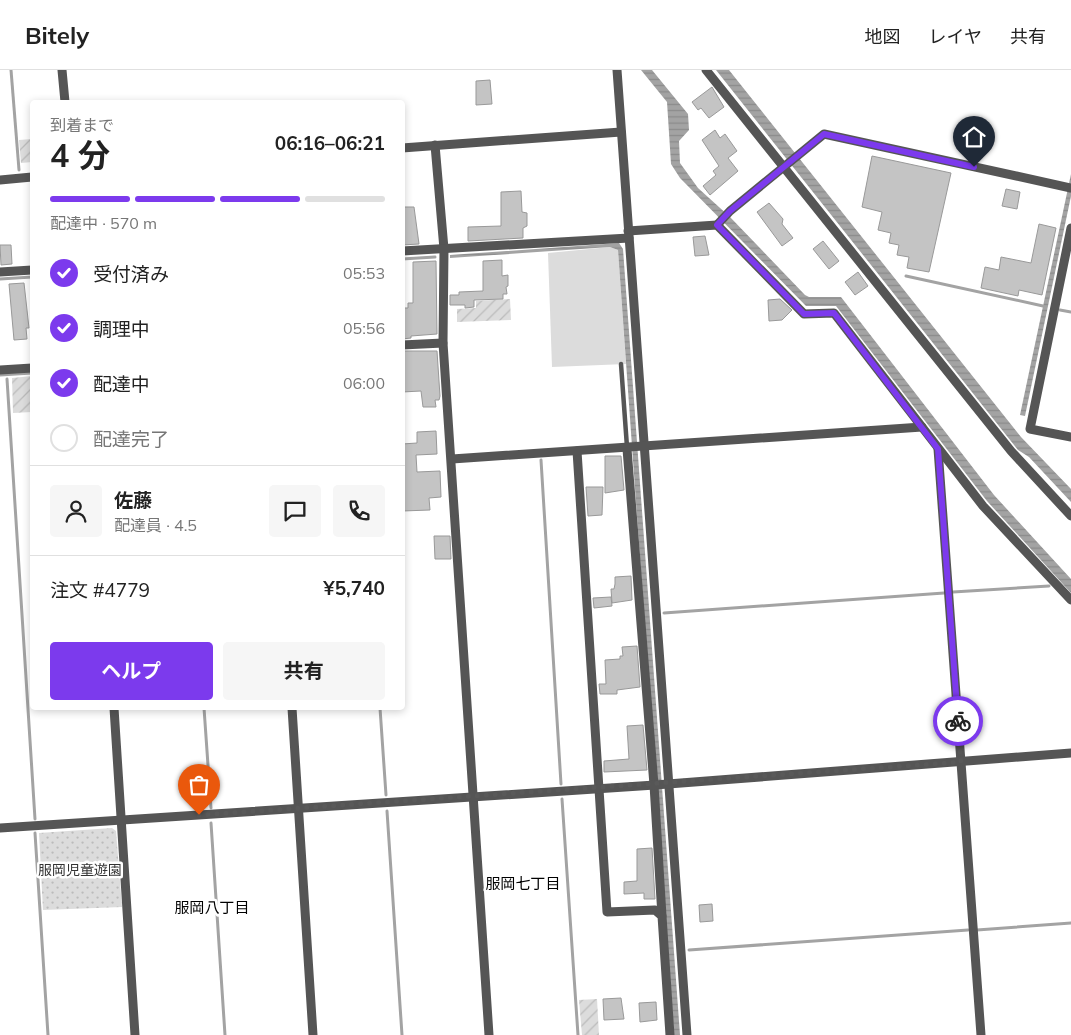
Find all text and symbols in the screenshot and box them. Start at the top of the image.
text: Bitely [25,20,89,50]
text: 地図 [865,25,901,48]
text: レイヤ [929,25,982,48]
text: 共有 [1010,25,1046,48]
text: 到着まで [50,115,114,135]
pin [953,116,995,167]
icon: home [960,123,988,151]
text: 06:16–06:21 [275,131,385,155]
text: 4 分 [50,135,110,175]
text: 配達中 · 570 m [50,213,157,233]
icon: check [50,259,78,287]
text: 受付済み [93,262,169,286]
text: 05:53 [343,263,385,283]
icon: check [50,314,78,342]
text: 調理中 [93,317,150,341]
text: 05:56 [343,318,385,338]
icon: check [50,369,78,397]
text: 配達中 [93,372,150,396]
text: 06:00 [343,373,385,393]
text: 配達完了 [93,427,169,451]
button: person [50,485,102,537]
button: chat [269,485,321,537]
button: phone [333,485,385,537]
text: 佐藤 [114,488,152,512]
text: 配達員 · 4.5 [114,515,197,535]
text: ¥5,740 [323,576,385,600]
text: 注文 #4779 [50,578,150,602]
button: ヘルプ [50,642,213,700]
button: 共有 [223,642,385,700]
courier [933,696,983,746]
icon: bike [944,707,972,735]
pin [178,764,220,815]
icon: bag [185,771,213,799]
park label: 服岡児童遊園 [38,861,122,879]
district label: 服岡七丁目 [485,874,561,893]
district label: 服岡八丁目 [174,898,250,917]

